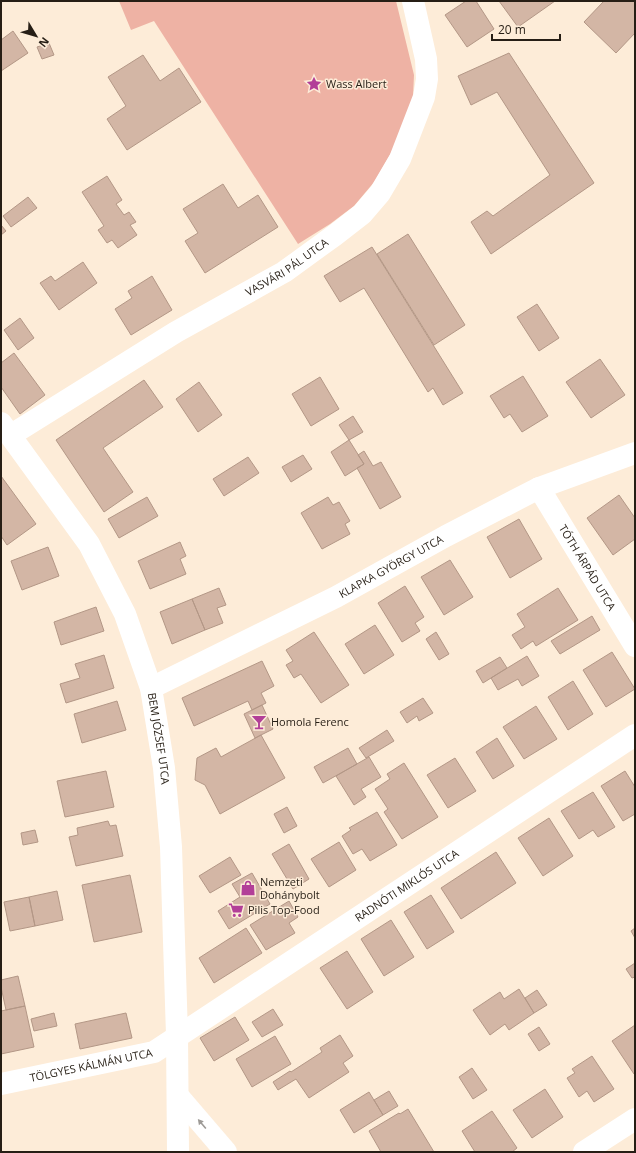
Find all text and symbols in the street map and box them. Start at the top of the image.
north arrow [16,16,56,56]
scale bar [492,16,560,42]
text: 20 m [498,21,526,38]
text: N [36,34,53,51]
place icon: Wass Albert [305,75,323,93]
place label: Wass Albert [326,76,387,91]
street label: VASVÁRI PÁL UTCA [242,234,331,299]
street label: TÓTH ÁRPÁD UTCA [556,522,620,613]
street label: KLAPKA GYÖRGY UTCA [336,531,446,601]
street label: BEM JÓZSEF UTCA [145,692,173,785]
bar icon: Homola Ferenc [250,713,268,731]
place label: Homola Ferenc [271,714,349,729]
street label: RADNÓTI MIKLÓS UTCA [352,845,461,925]
place label: Nemzeti Dohánybolt [260,874,320,902]
shop icon: Nemzeti Dohánybolt [239,879,257,897]
supermarket icon: Pilis Top-Food [227,901,245,919]
place label: Pilis Top-Food [248,902,320,917]
street label: TÖLGYES KÁLMÁN UTCA [28,1045,154,1085]
one-way arrow [198,1118,207,1129]

